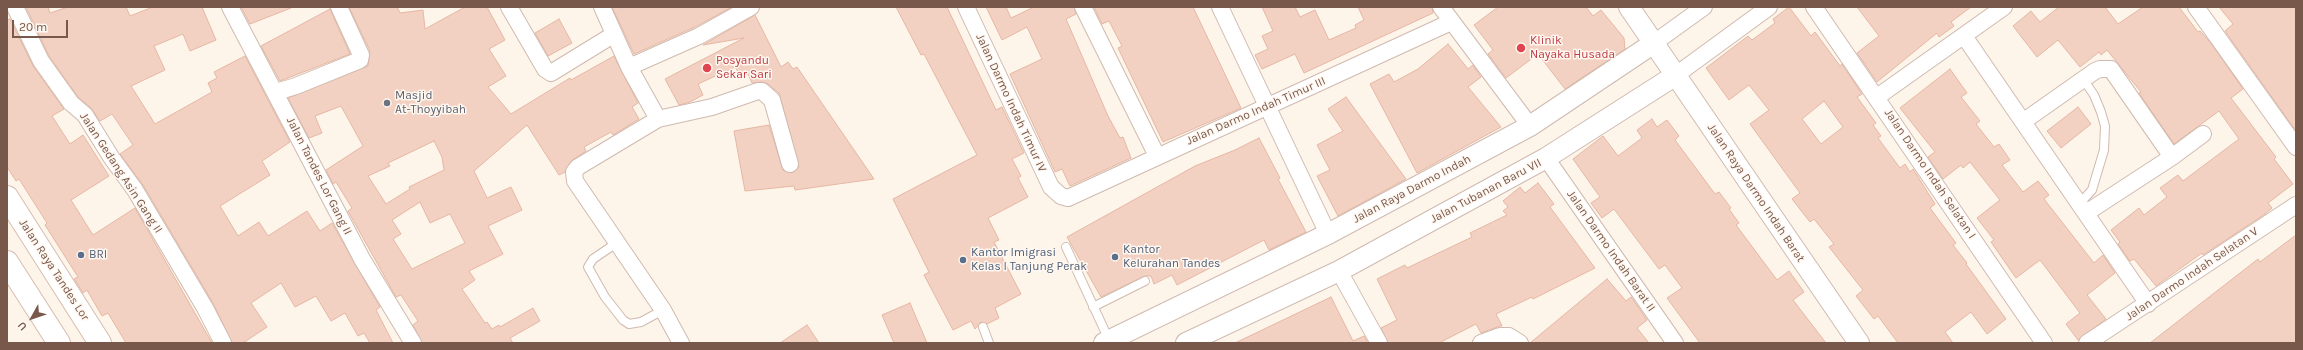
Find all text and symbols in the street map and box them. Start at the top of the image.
scale bar [14,12,70,38]
text: 20 m [19,20,47,34]
street label: Jalan Darmo Indah Timur IV [973,32,1049,174]
place label: Klinik Nayaka Husada [1530,34,1615,62]
marker: Klinik Nayaka Husada [1515,42,1527,54]
place label: Posyandu Sekar Sari [716,54,772,82]
marker: Posyandu Sekar Sari [701,62,713,74]
street label: Jalan Darmo Indah Timur III [1184,74,1328,148]
place label: Masjid At-Thoyyibah [395,89,466,117]
marker: Masjid At-Thoyyibah [382,98,392,108]
street label: Jalan Darmo Indah Selatan I [1881,106,1979,242]
street label: Jalan Gedang Asin Gang II [77,110,165,236]
street label: Jalan Tandes Lor Gang II [283,115,355,237]
street label: Jalan Raya Darmo Indah Barat [1704,121,1808,265]
street label: Jalan Raya Darmo Indah [1351,152,1473,226]
street label: Jalan Tubanan Baru VII [1428,156,1544,226]
street label: Jalan Darmo Indah Barat II [1564,188,1658,314]
street label: Jalan Raya Tandes Lor [16,216,92,324]
street label: Jalan Darmo Indah Selatan V [2123,224,2261,324]
place label: Kantor Kelurahan Tandes [1123,243,1220,271]
place label: Kantor Imigrasi Kelas I Tanjung Perak [971,246,1087,274]
place label: BRI [89,248,107,262]
marker: BRI [76,250,86,260]
marker: Kantor Kelurahan Tandes [1110,252,1120,262]
marker: Kantor Imigrasi Kelas I Tanjung Perak [958,255,968,265]
north arrow [12,298,52,338]
text: U [15,319,30,333]

